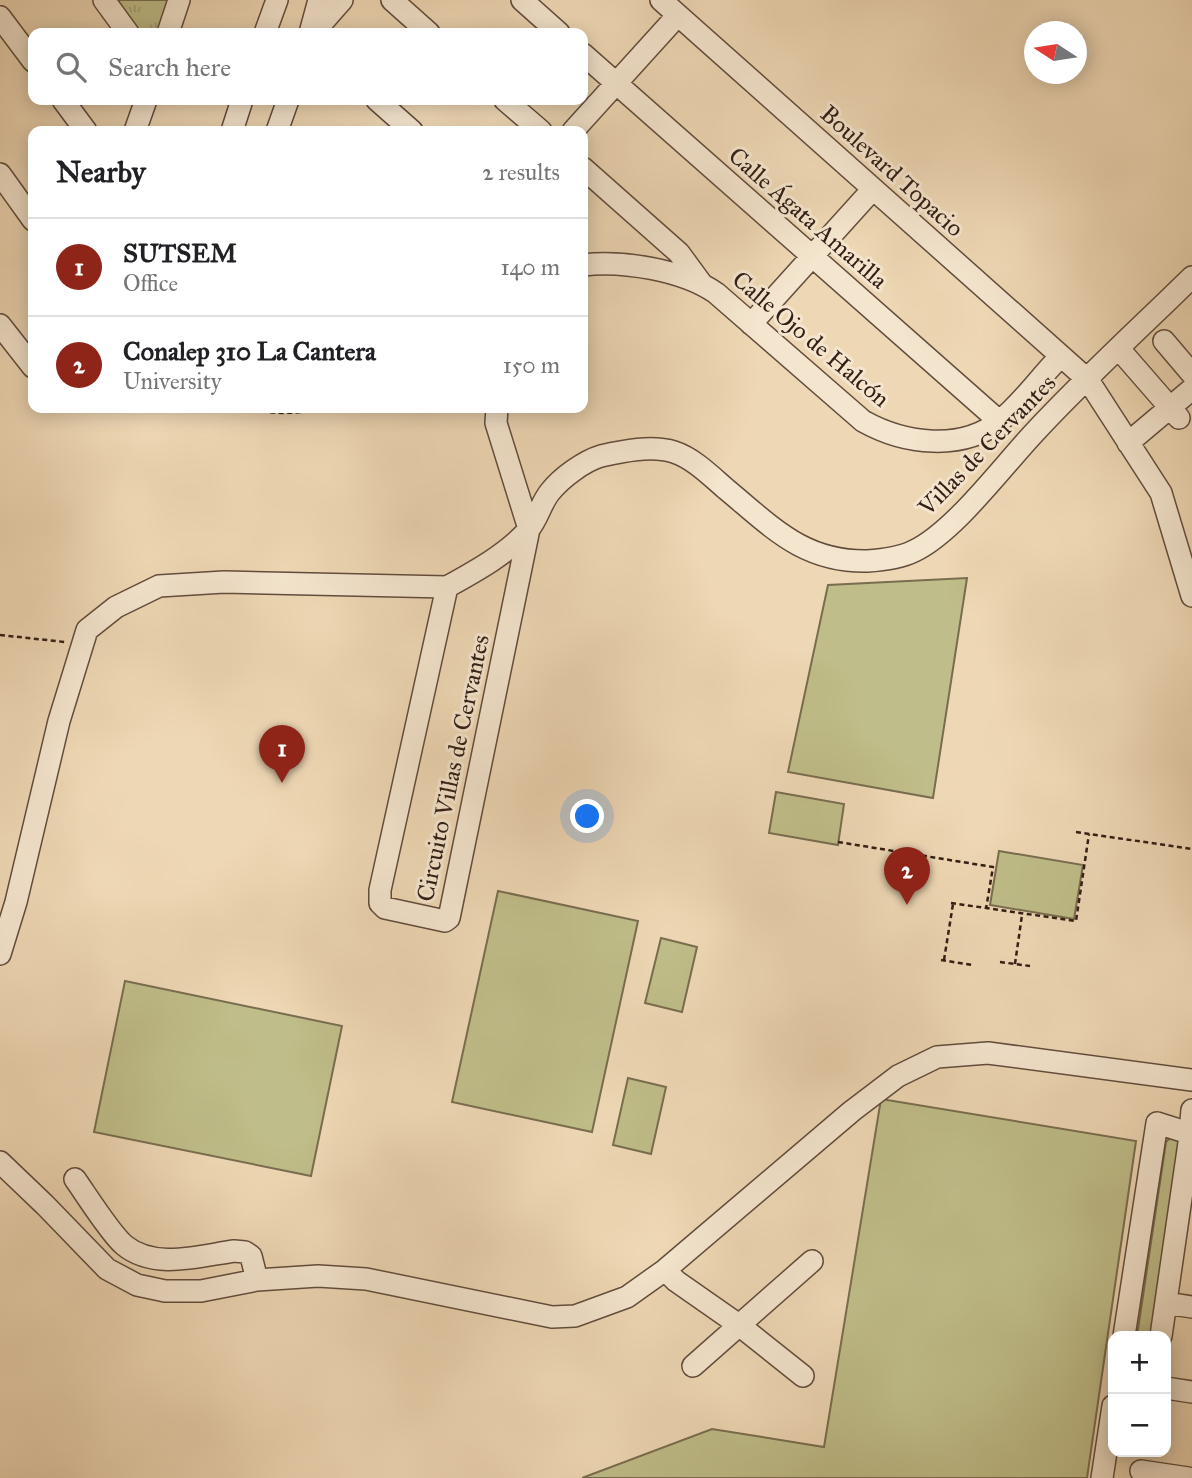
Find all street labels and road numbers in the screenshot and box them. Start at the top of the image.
street label: Boulevard Topacio [814,99,970,243]
street label: Calle Ágata Amarilla [722,141,894,296]
street label: Calle Ojo de Halcón [726,264,896,414]
street label: Villas de Cervantes [911,368,1062,523]
street label: Circuito Villas de Cervantes [410,632,496,904]

